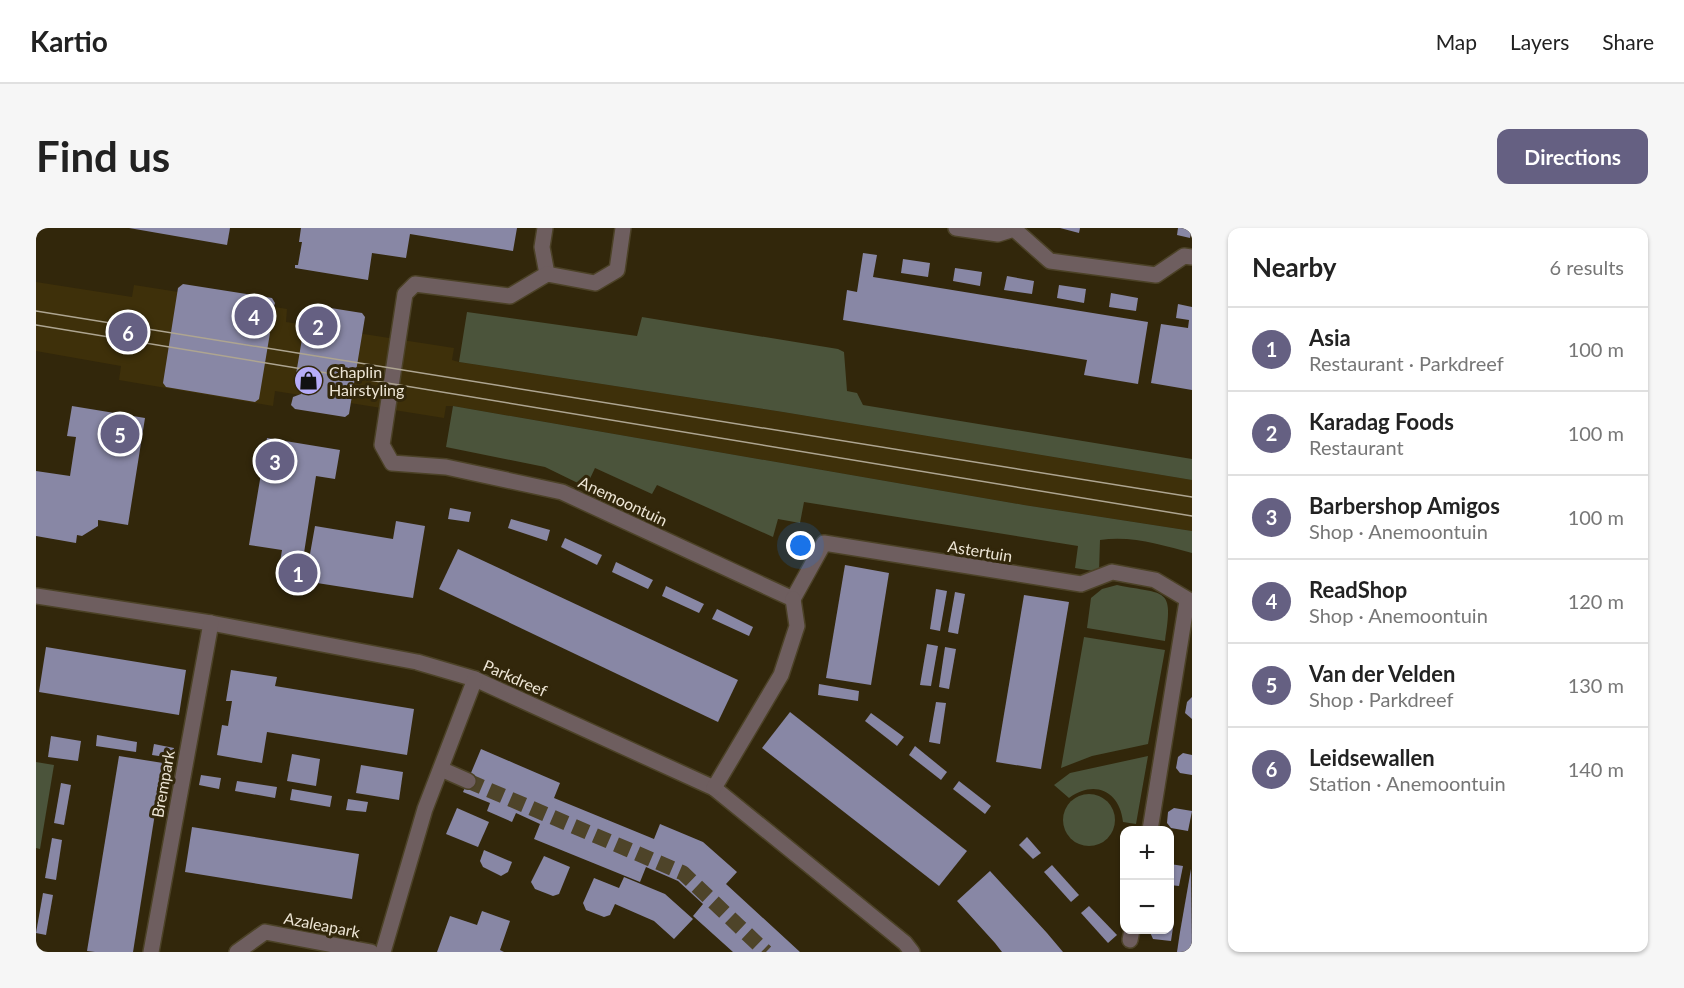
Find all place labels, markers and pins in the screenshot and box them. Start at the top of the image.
pin: 4 [234,294,274,338]
pin: 2 [298,304,338,348]
pin: 6 [108,310,148,354]
place label: Chaplin Hairstyling [329,362,404,399]
shop icon: Chaplin Hairstyling [292,365,324,397]
pin: 5 [100,412,140,456]
pin: 3 [256,438,294,484]
pin: 1 [278,550,318,596]

